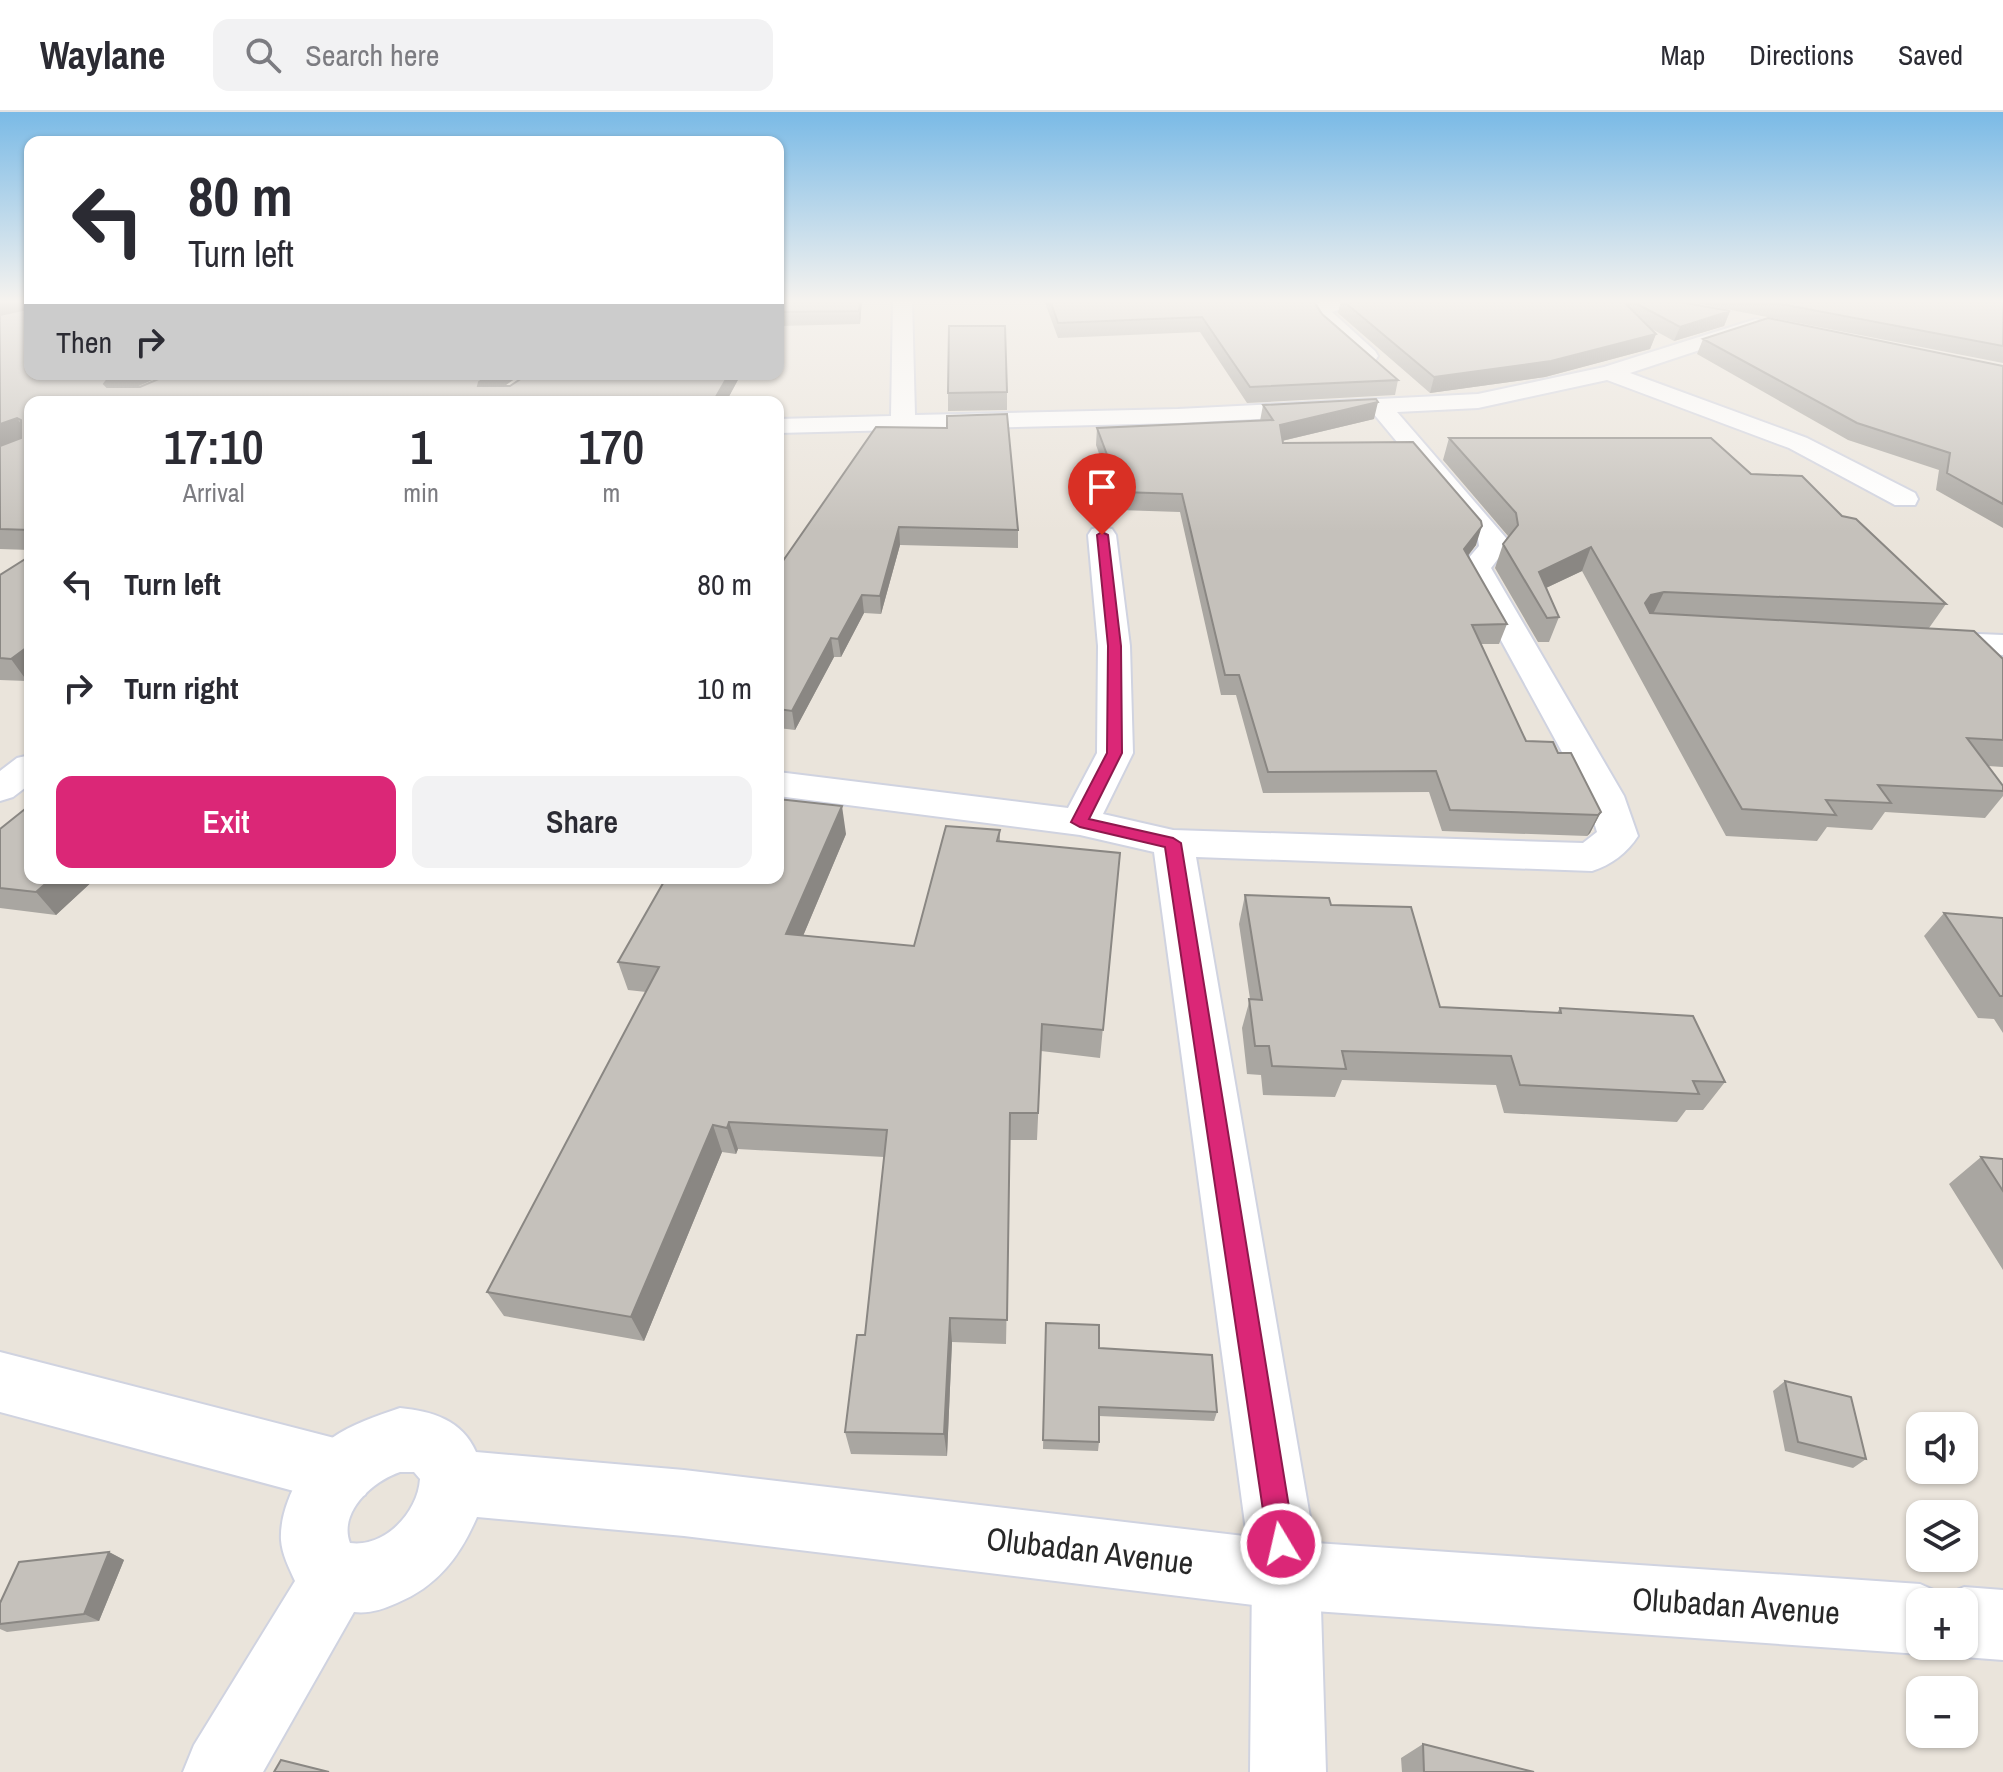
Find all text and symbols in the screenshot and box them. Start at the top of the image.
search box [213,19,773,91]
text: Waylane [40,30,165,81]
icon: search [241,33,285,77]
text: Search here [305,35,439,75]
text: Map [1661,36,1705,74]
text: Directions [1749,36,1854,74]
text: Saved [1898,36,1963,74]
text: 80 m [188,158,293,233]
icon: left [56,168,160,272]
text: Turn left [188,230,294,278]
icon: right [128,320,172,364]
text: Then [56,322,112,362]
text: 17:10 [164,414,264,479]
text: 1 [410,414,432,479]
text: 170 [579,414,644,479]
pin [1068,453,1136,535]
icon: arrive [1080,465,1124,509]
text: Arrival [183,475,244,510]
text: min [403,475,439,510]
text: m [603,475,620,510]
icon: left [56,562,100,606]
text: Turn left [124,564,221,604]
text: 80 m [697,564,752,604]
icon: right [56,666,100,710]
text: Turn right [124,668,238,708]
text: 10 m [697,668,752,708]
button: Exit [56,776,396,868]
button: Share [412,776,752,868]
map controls [1906,1412,1978,1748]
button: sound [1906,1412,1978,1484]
button: layers [1906,1500,1978,1572]
position arrow [1239,1502,1323,1586]
street label: Olubadan Avenue [984,1516,1196,1585]
street label: Olubadan Avenue [1631,1577,1841,1634]
button: + [1906,1588,1978,1660]
button: − [1906,1676,1978,1748]

